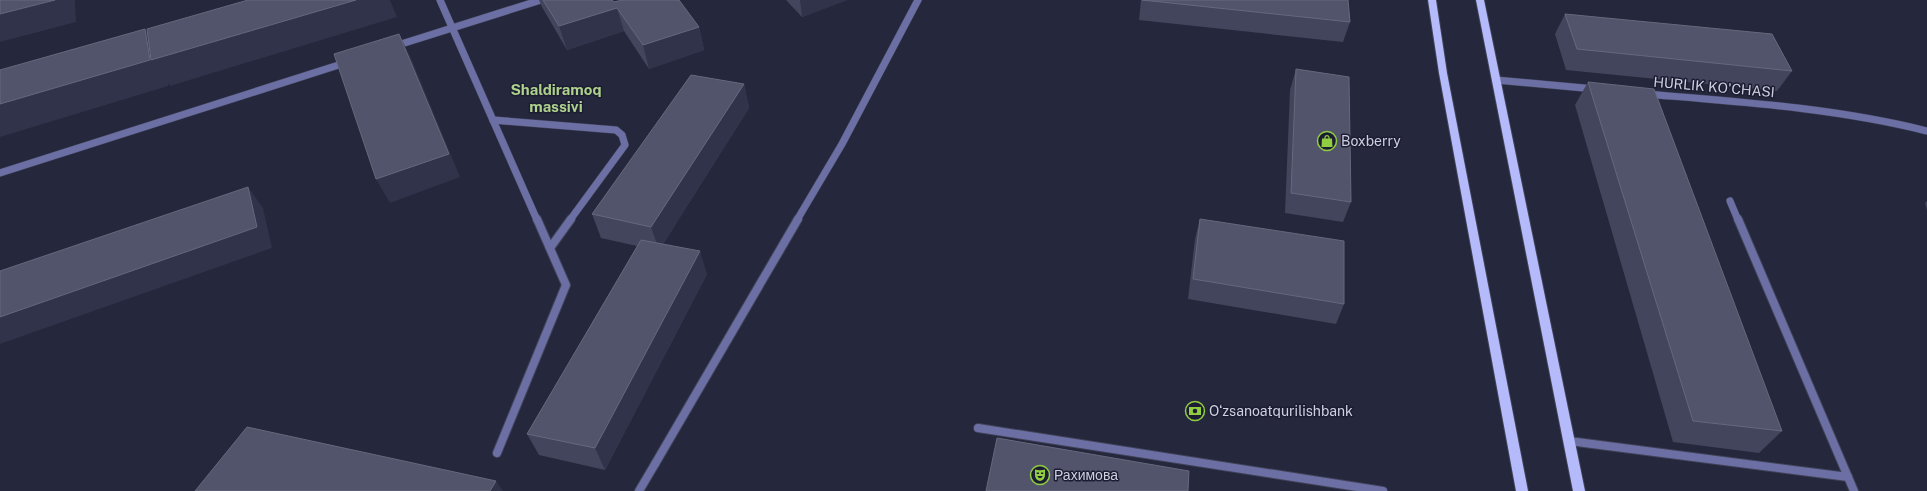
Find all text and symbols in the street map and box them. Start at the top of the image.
street label: HURLIK KO'CHASI [1653,74,1775,100]
district label: Shaldiramoq massivi [510,81,602,115]
shop icon: Boxberry [1316,130,1338,152]
place label: Boxberry [1341,133,1401,149]
bank icon: Oʻzsanoatqurilishbank [1184,400,1206,422]
place label: Oʻzsanoatqurilishbank [1209,403,1353,419]
theatre icon: Рахимова [1029,464,1051,486]
place label: Рахимова [1054,467,1118,483]

